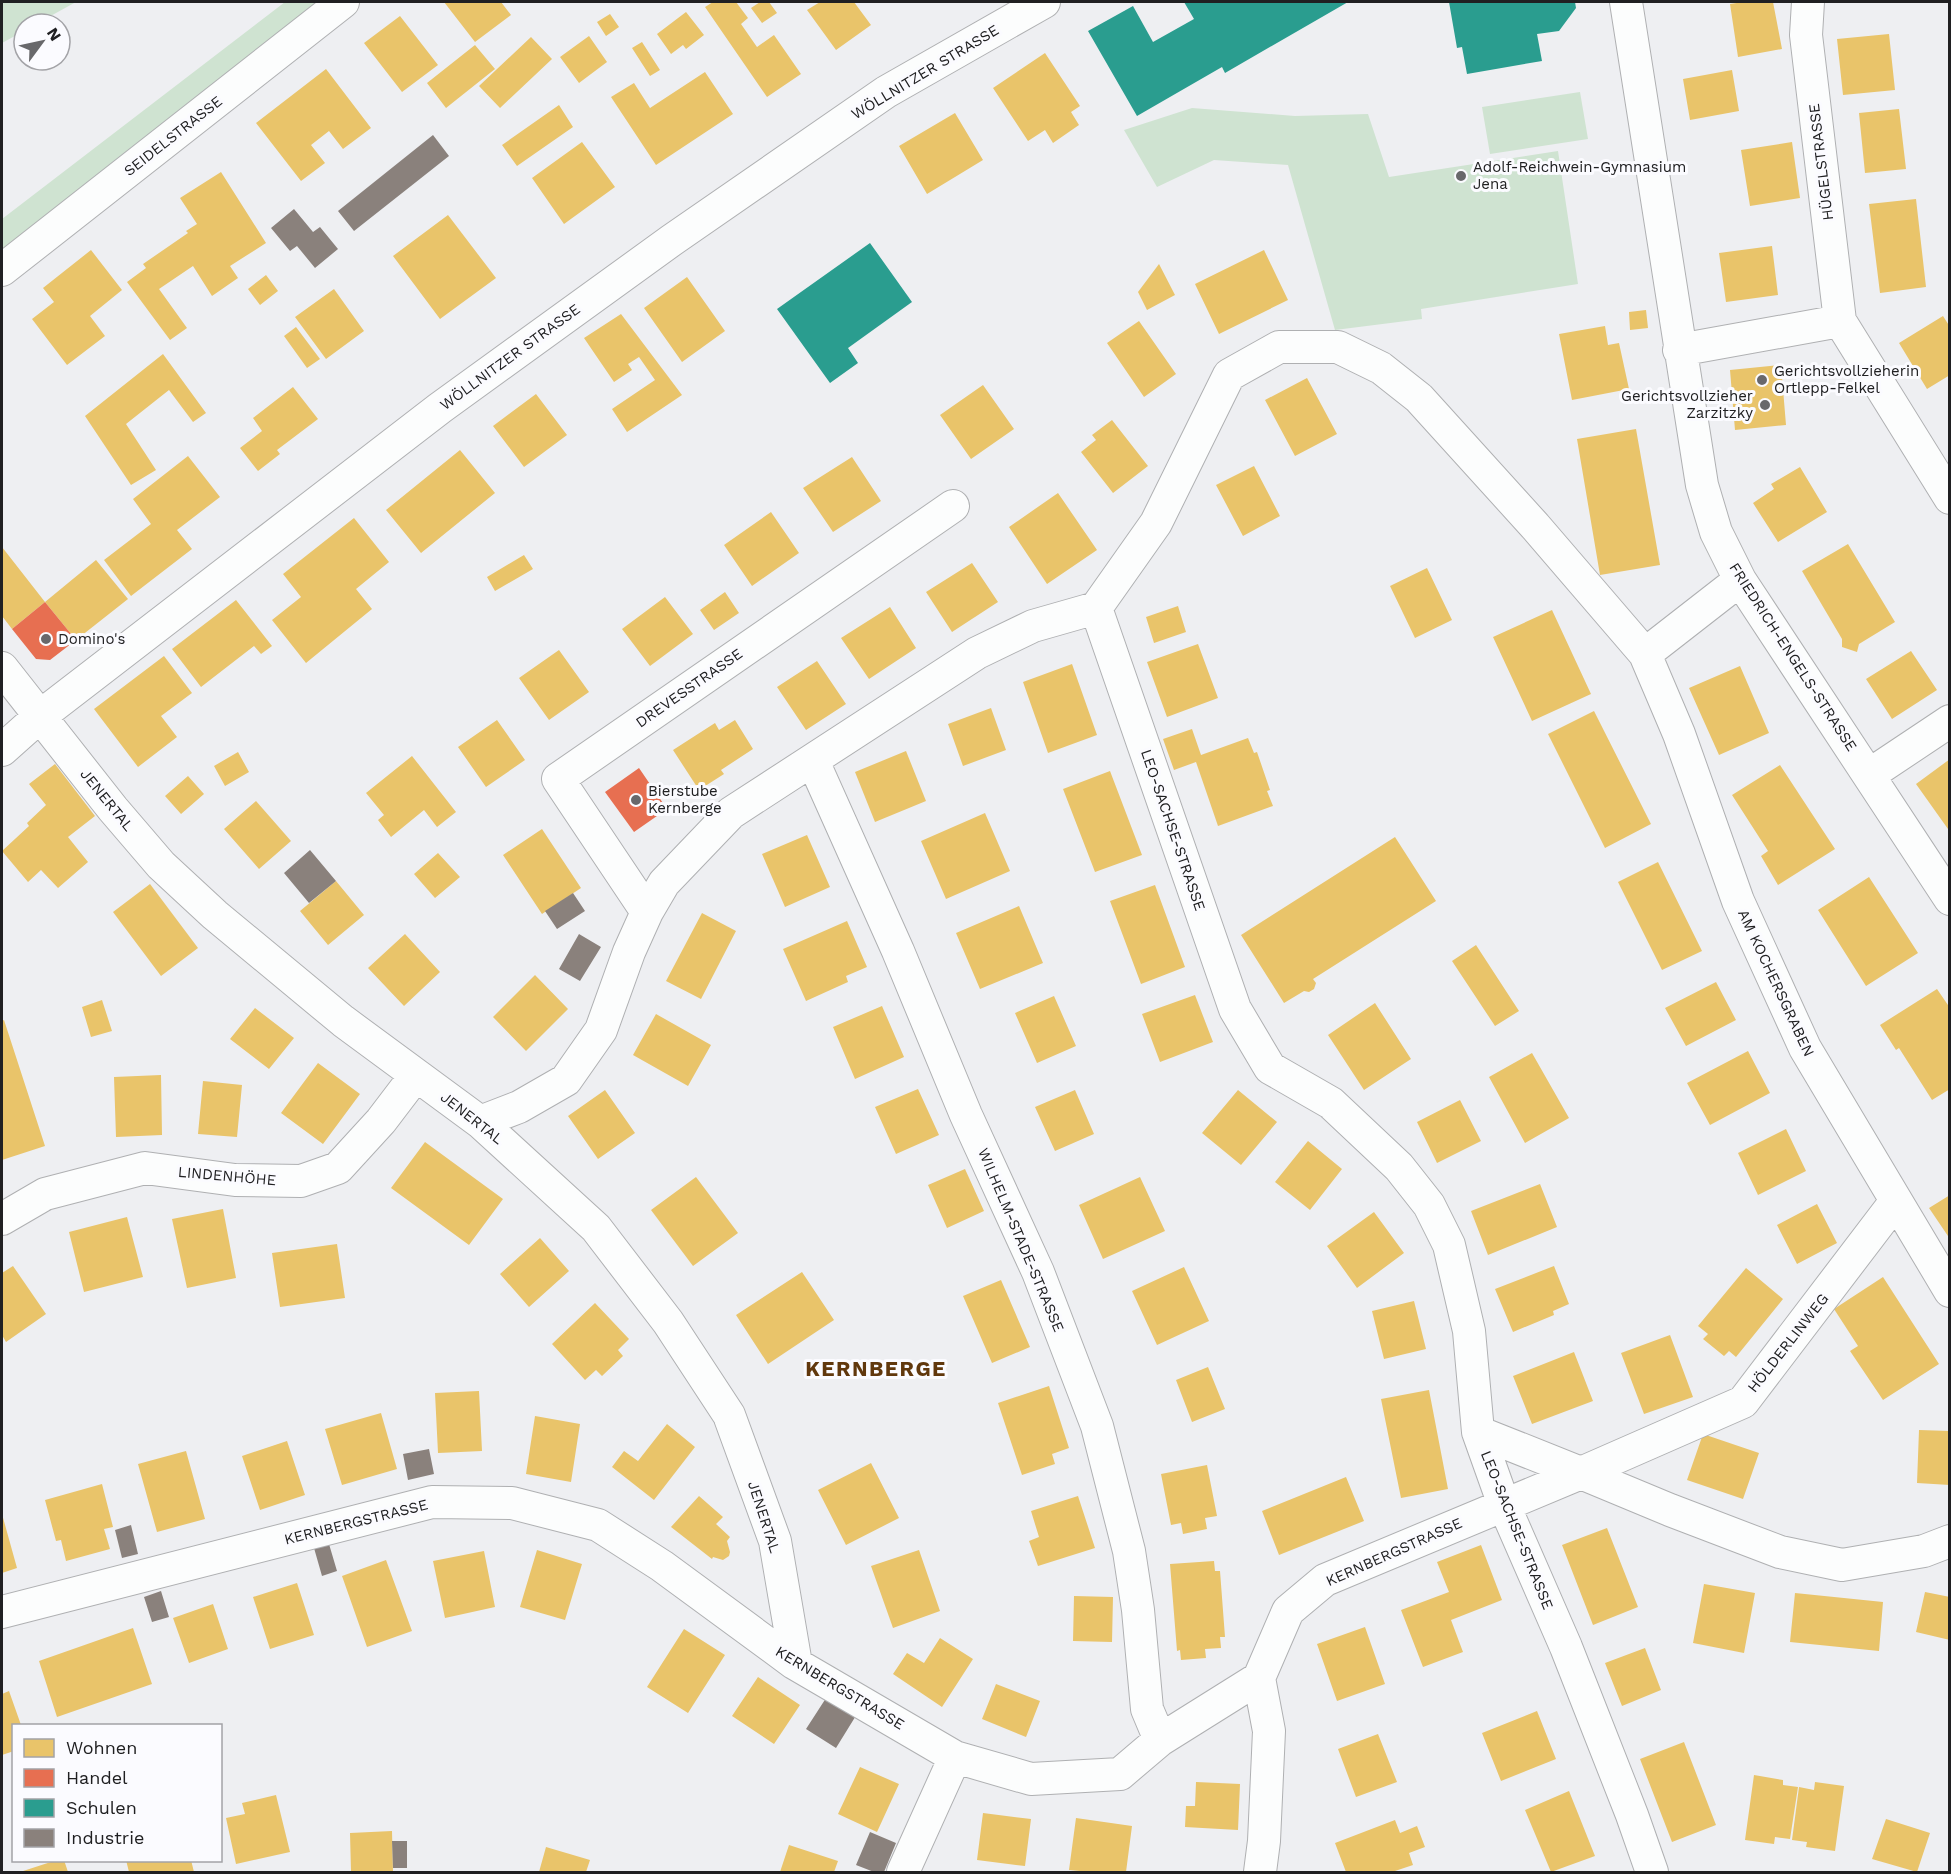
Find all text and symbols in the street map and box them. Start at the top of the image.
north arrow [12,12,72,72]
street label: WÖLLNITZER STRASSE [848,21,1002,123]
text: N [43,24,65,44]
street label: SEIDELSTRASSE [120,92,226,180]
street label: HÜGELSTRASSE [1805,102,1837,222]
place label: Adolf-Reichwein-Gymnasium Jena [1473,158,1686,193]
marker: Adolf-Reichwein-Gymnasium Jena [1454,169,1468,183]
street label: WÖLLNITZER STRASSE [436,300,584,414]
place label: Gerichtsvollzieherin Ortlepp-Felkel [1774,362,1919,397]
marker: Gerichtsvollzieherin Ortlepp-Felkel [1755,373,1769,387]
place label: Gerichtsvollzieher Zarzitzky [1621,387,1753,422]
marker: Gerichtsvollzieher Zarzitzky [1758,398,1772,412]
street label: FRIEDRICH-ENGELS-STRASSE [1725,559,1861,755]
place label: Domino's [58,630,125,648]
marker: Domino's [39,632,53,646]
street label: DREVESSTRASSE [632,644,746,732]
street label: LEO-SACHSE-STRASSE [1137,747,1209,913]
street label: JENERTAL [76,765,138,835]
place label: Bierstube Kernberge [648,782,722,817]
marker: Bierstube Kernberge [629,793,643,807]
street label: AM KOCHERSGRABEN [1734,907,1818,1059]
street label: JENERTAL [437,1088,507,1148]
street label: WILHELM-STADE-STRASSE [974,1145,1068,1335]
street label: LINDENHÖHE [177,1163,277,1189]
street label: HÖLDERLINWEG [1744,1290,1832,1396]
district label: KERNBERGE [805,1356,947,1381]
street label: LEO-SACHSE-STRASSE [1477,1448,1557,1612]
street label: JENERTAL [744,1479,784,1555]
street label: KERNBERGSTRASSE [282,1495,430,1549]
street label: KERNBERGSTRASSE [1323,1514,1465,1590]
street label: KERNBERGSTRASSE [772,1642,908,1734]
legend [12,1724,222,1862]
text: Wohnen [66,1737,137,1758]
text: Handel [66,1767,128,1788]
text: Schulen [66,1797,137,1818]
text: Industrie [66,1827,144,1848]

